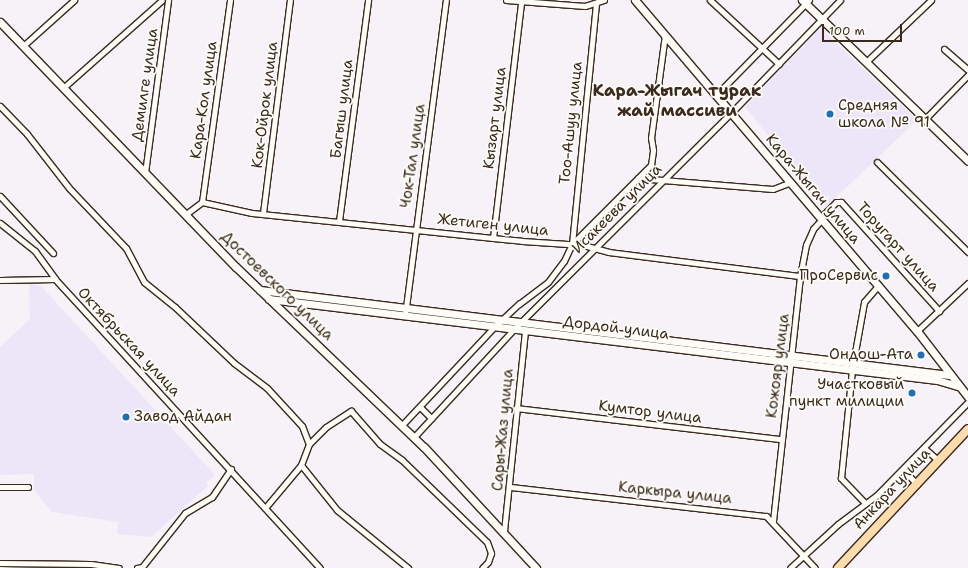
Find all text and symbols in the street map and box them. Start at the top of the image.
scale bar [824,16,904,42]
text: 100 m [829,23,865,39]
street label: Демилге улица [128,27,162,143]
street label: Кара-Кол улица [187,40,221,160]
street label: Кок-Ойрок улица [248,41,282,169]
street label: Багыш улица [327,58,357,160]
street label: Тоо-Ашуу улица [556,61,586,185]
street label: Кызарт улица [480,66,510,170]
district label: Кара-Жыгач турак жай массиви [593,81,761,121]
place label: Средняя школа № 91 [838,96,930,131]
street label: Чок-Тал улица [397,103,429,209]
marker: Средняя школа № 91 [825,109,835,119]
street label: Кара-Жыгач улица [762,130,864,248]
street label: Исакеева улица [569,161,665,257]
street label: Торугарт улица [853,198,943,296]
street label: Жетиген улица [437,210,549,240]
street label: Достоевского улица [217,228,337,344]
place label: ПроСервис [800,267,878,285]
marker: ПроСервис [881,271,891,281]
street label: Октябрьская улица [74,284,184,400]
street label: Дордой улица [562,313,670,343]
street label: Кожояр улица [763,313,793,419]
place label: Ондош-Ата [829,346,913,364]
marker: Ондош-Ата [916,350,926,360]
street label: Сары-Жаз улица [489,368,517,492]
place label: Участковый пункт милиции [789,375,904,410]
marker: Участковый пункт милиции [907,388,917,398]
street label: Кумтор улица [597,397,703,427]
place label: Завод Айдан [134,408,232,426]
marker: Завод Айдан [121,412,131,422]
street label: Анкара улица [850,445,934,533]
street label: Каркыра улица [617,478,733,508]

